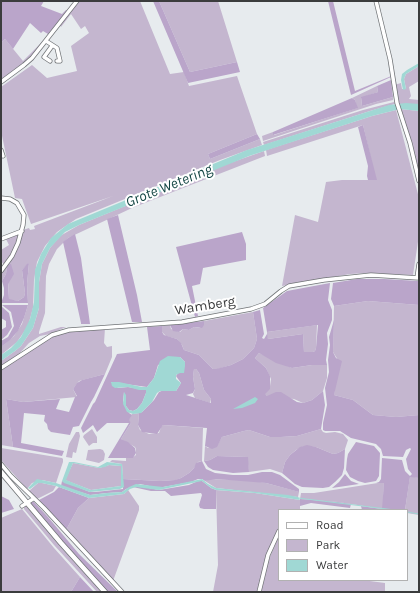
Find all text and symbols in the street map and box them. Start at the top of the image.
water label: Grote Wetering [123,160,215,212]
street label: Wamberg [174,293,236,319]
legend [278,509,408,581]
text: Road [316,518,344,532]
text: Park [316,538,340,552]
text: Water [316,558,348,572]

